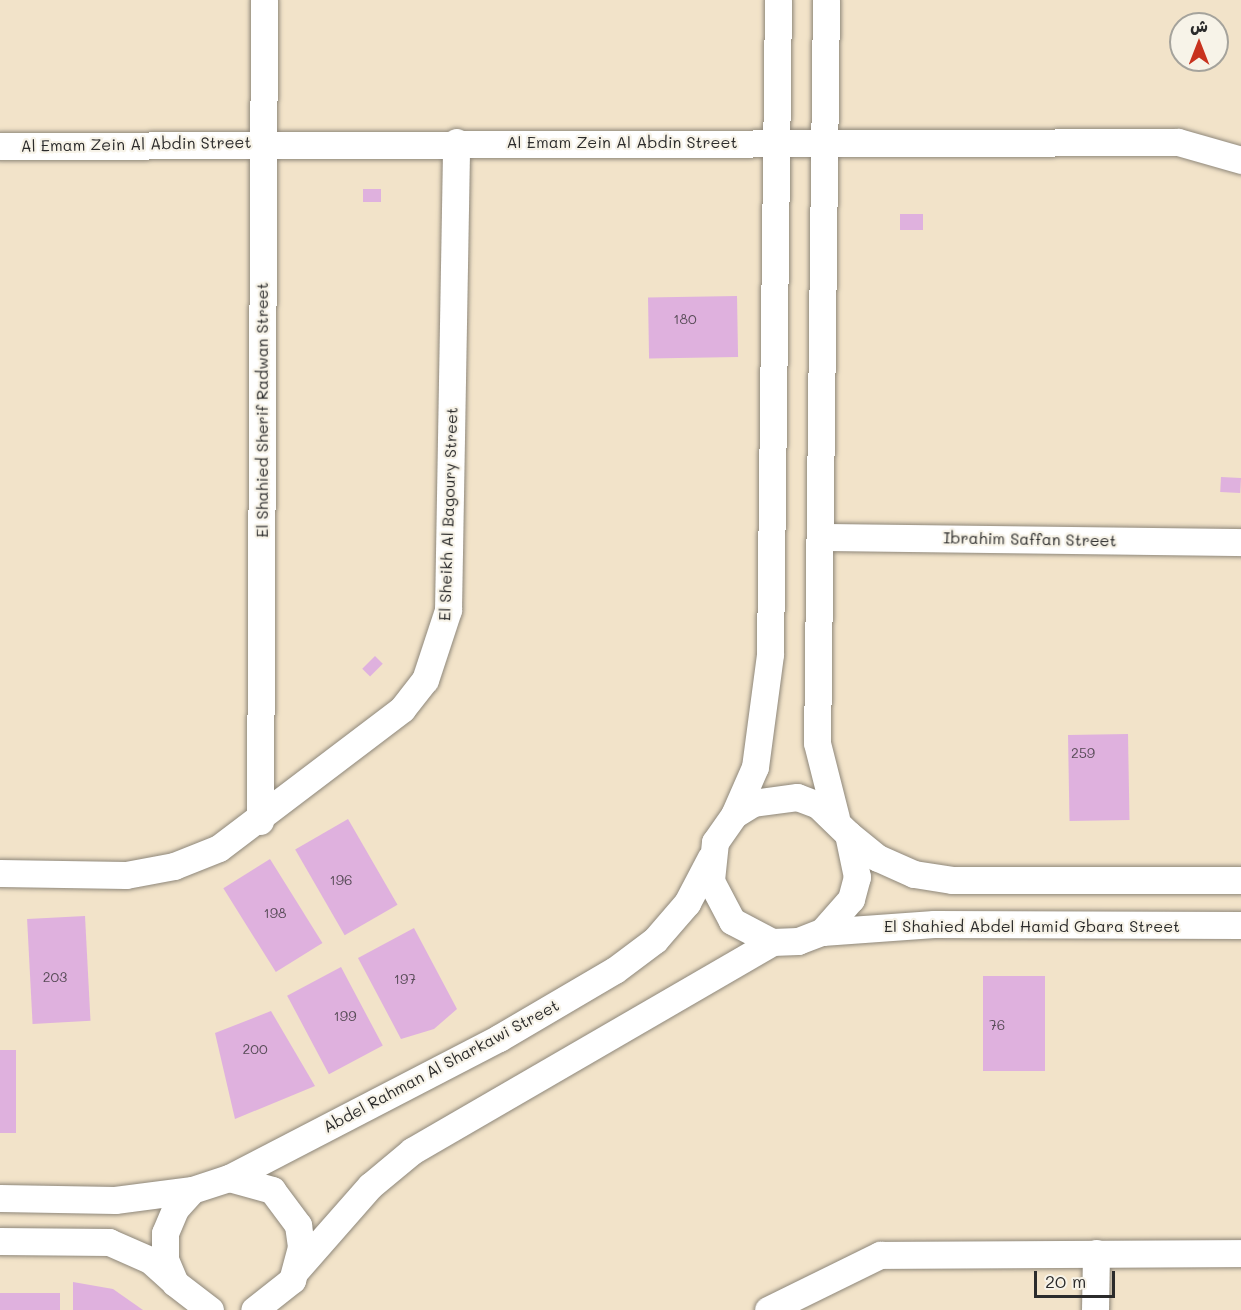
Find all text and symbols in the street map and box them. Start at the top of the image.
north arrow [1169,12,1229,72]
text: ش [1190,15,1208,36]
street label: Al Emam Zein Al Abdin Street [20,132,252,156]
street label: Al Emam Zein Al Abdin Street [507,132,737,152]
street label: El Shahied Sherif Radwan Street [252,282,272,538]
house number: 180 [673,311,697,327]
street label: El Sheikh Al Bagoury Street [435,407,461,621]
street label: Ibrahim Saffan Street [943,528,1117,550]
house number: 259 [1071,745,1095,761]
house number: 196 [330,872,352,888]
house number: 198 [263,905,287,921]
street label: El Shahied Abdel Hamid Gbara Street [884,916,1180,936]
house number: 203 [43,969,67,985]
house number: 197 [394,971,416,987]
street label: Abdel Rahman Al Sharkawi Street [320,995,562,1137]
house number: 199 [334,1008,356,1024]
house number: 76 [989,1017,1005,1033]
house number: 200 [242,1041,268,1057]
scale bar [1037,1259,1118,1297]
text: 20 m [1045,1269,1086,1293]

